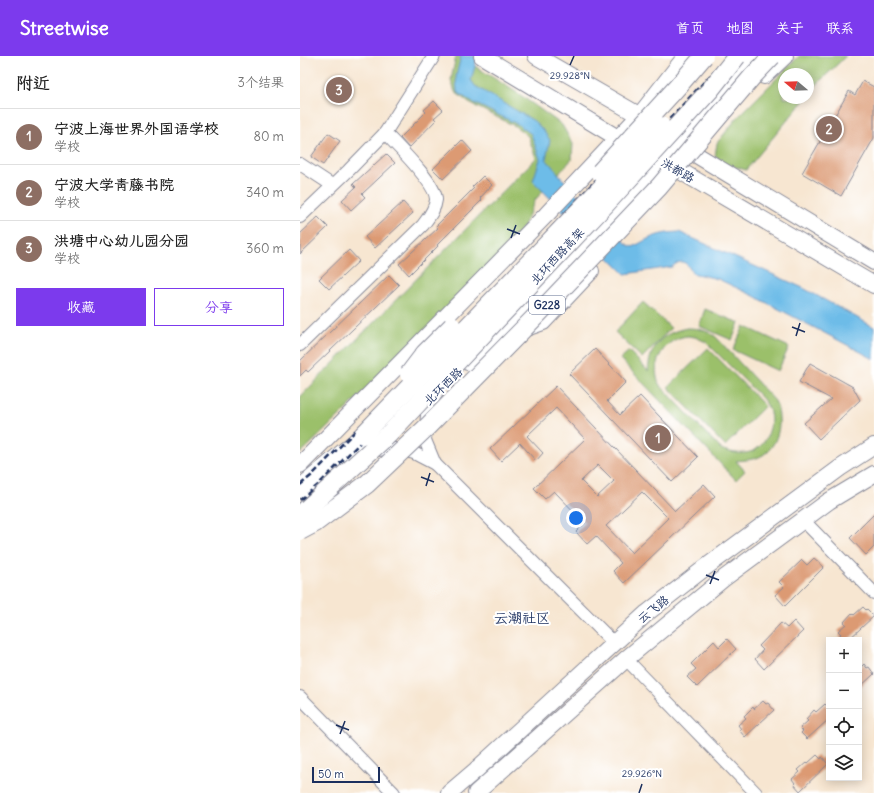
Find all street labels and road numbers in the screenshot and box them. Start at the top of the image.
street label: 洪都路 [659,155,697,185]
street label: 北环西路高架 [527,225,587,287]
road number: G228 [529,296,565,314]
street label: 北环西路 [421,364,465,408]
street label: 云飞路 [634,592,672,626]

